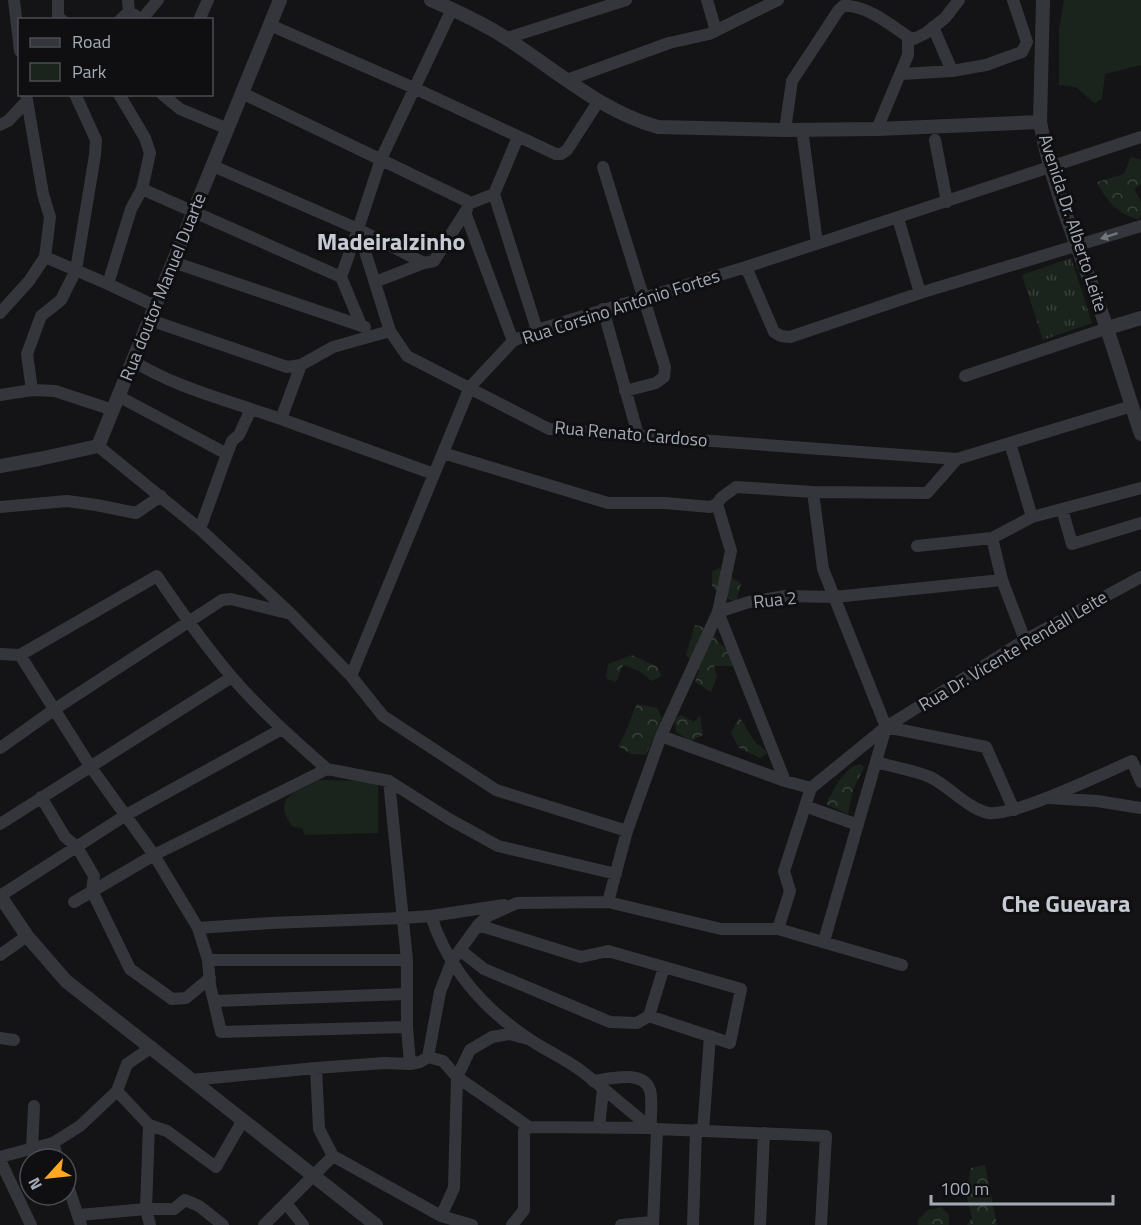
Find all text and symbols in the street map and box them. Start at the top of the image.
legend [18,18,213,96]
text: Road [72,28,111,55]
text: Park [72,58,107,85]
street label: Avenida Dr. Alberto Leite [1032,131,1115,315]
street label: Rua doutor Manuel Duarte [112,189,213,385]
district label: Madeiralzinho [317,223,465,259]
one-way arrow [1100,232,1118,241]
street label: Rua Corsino António Fortes [519,262,723,351]
street label: Rua Renato Cardoso [553,413,709,454]
street label: Rua Dr. Vicente Rendall Leite [913,583,1112,718]
street label: Rua 2 [752,584,798,615]
district label: Che Guevara [1001,885,1131,921]
north arrow [18,1147,78,1207]
scale bar [931,1168,1112,1206]
text: N [21,1173,48,1194]
text: 100 m [940,1175,989,1202]

